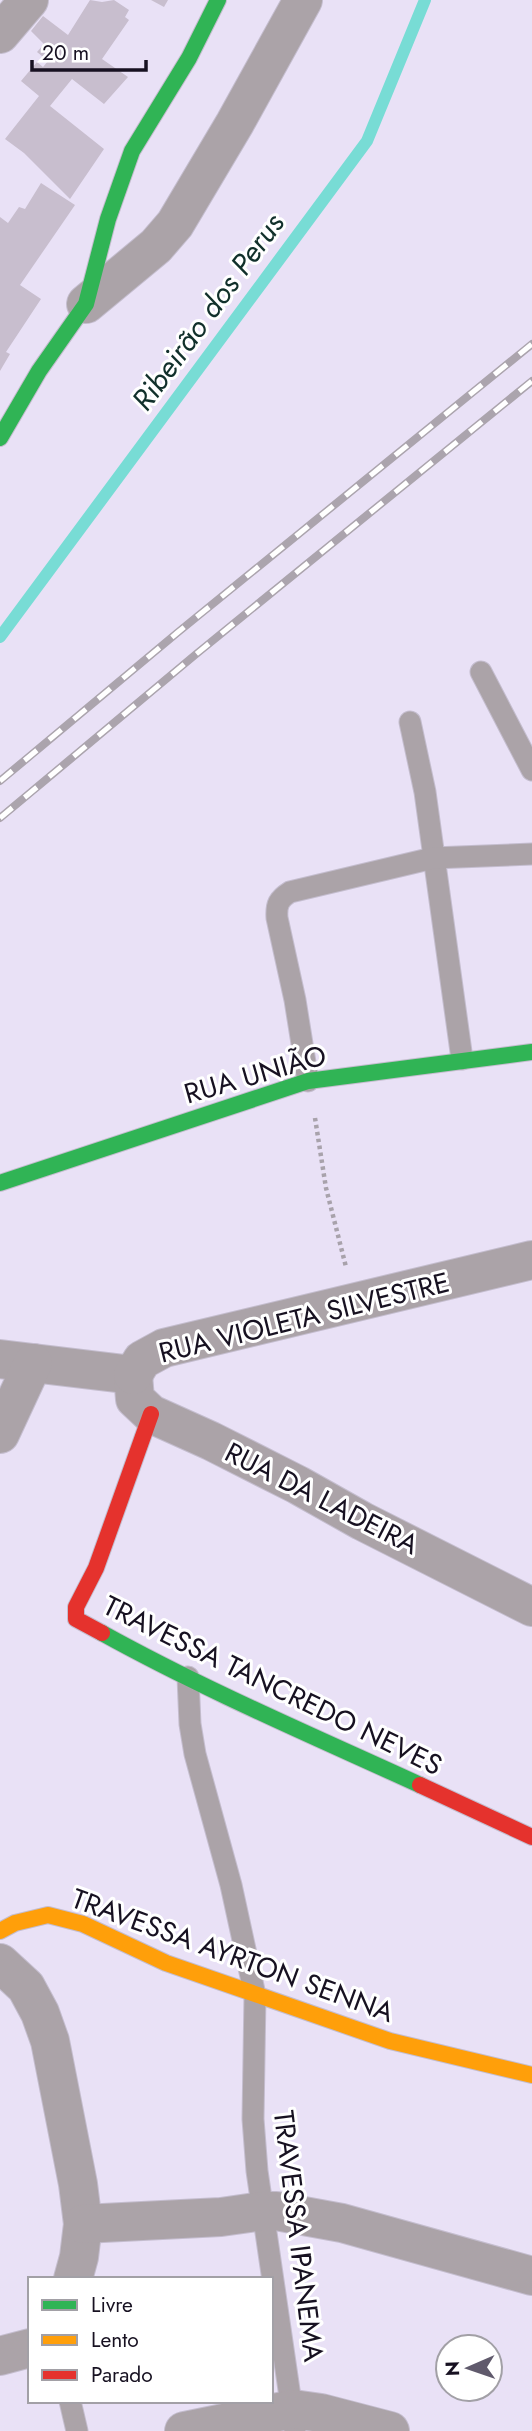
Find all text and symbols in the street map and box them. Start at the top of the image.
scale bar [32,28,145,72]
text: 20 m [42,38,89,68]
water label: Ribeirão dos Perus [121,204,294,419]
street label: RUA UNIÃO [179,1035,331,1114]
street label: RUA VIOLETA SILVESTRE [155,1262,454,1373]
street label: RUA DA LADEIRA [218,1432,426,1565]
street label: TRAVESSA TANCREDO NEVES [96,1585,449,1785]
street label: TRAVESSA AYRTON SENNA [66,1878,400,2033]
street label: TRAVESSA IPANEMA [263,2108,334,2365]
legend [28,2277,273,2403]
text: Livre [91,2290,133,2320]
text: Lento [91,2325,139,2355]
north arrow [434,2333,504,2403]
text: Parado [91,2360,153,2390]
text: N [439,2361,466,2377]

